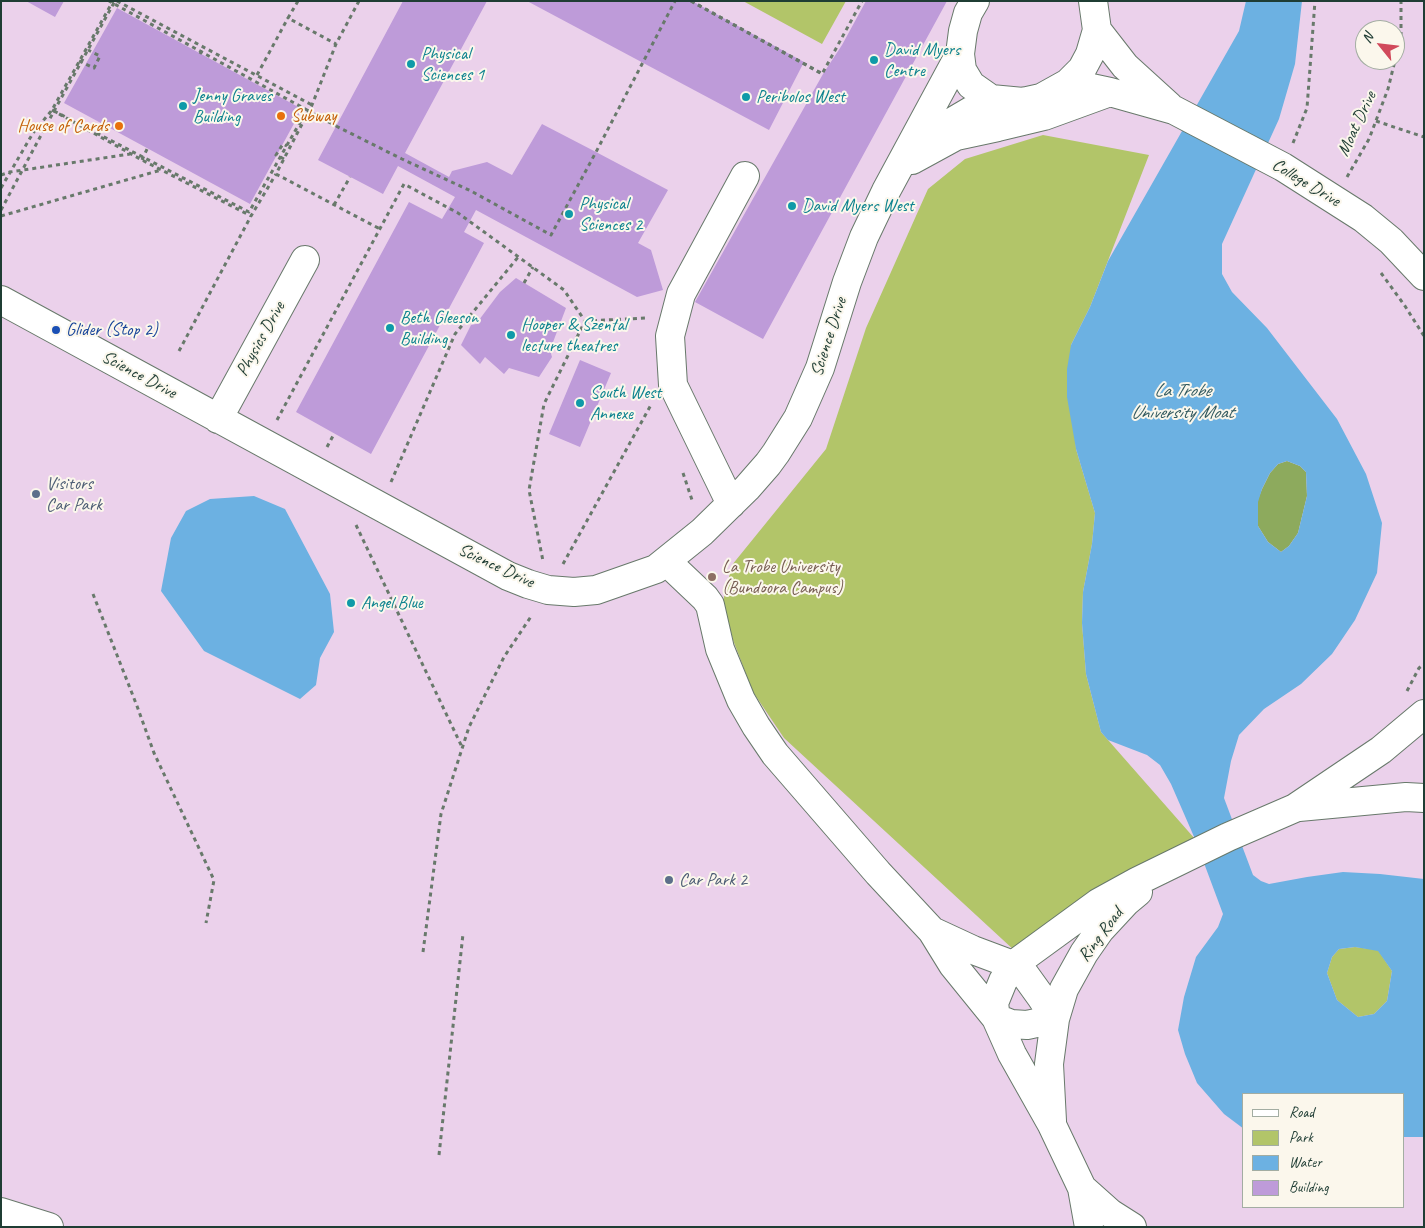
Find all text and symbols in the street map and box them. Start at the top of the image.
north arrow [1355,20,1405,70]
text: N [1358,30,1377,46]
place label: David Myers Centre [884,39,960,82]
place label: Physical Sciences 1 [421,43,484,86]
marker: David Myers Centre [868,54,880,66]
marker: Physical Sciences 1 [405,58,417,70]
place label: Jenny Graves Building [193,85,272,128]
place label: Peribolos West [756,86,845,108]
street label: Moat Drive [1333,88,1381,160]
marker: Peribolos West [740,91,752,103]
marker: Jenny Graves Building [177,100,189,112]
place label: Subway [291,105,336,127]
marker: Subway [275,110,287,122]
place label: House of Cards [18,115,109,137]
marker: House of Cards [113,120,125,132]
street label: College Drive [1268,154,1344,212]
place label: Physical Sciences 2 [579,193,642,235]
place label: David Myers West [802,195,914,217]
marker: David Myers West [786,200,798,212]
marker: Physical Sciences 2 [563,208,575,220]
street label: Science Drive [806,295,852,379]
street label: Physics Drive [232,298,290,380]
place label: Beth Gleeson Building [400,307,478,350]
place label: Hooper & Szental lecture theatres [521,314,627,356]
place label: Glider (Stop 2) [66,319,158,341]
marker: Beth Gleeson Building [384,322,396,334]
marker: Glider (Stop 2) [50,324,62,336]
marker: Hooper & Szental lecture theatres [505,329,517,341]
street label: Science Drive [98,346,180,404]
water label: La Trobe University Moat [1131,380,1233,424]
place label: South West Annexe [590,382,661,424]
marker: South West Annexe [574,397,586,409]
place label: Visitors Car Park [46,473,102,516]
marker: Visitors Car Park [30,488,42,500]
street label: Science Drive [455,539,537,593]
place label: La Trobe University (Bundoora Campus) [722,556,843,598]
marker: La Trobe University (Bundoora Campus) [706,571,718,583]
place label: Angel Blue [361,592,423,614]
marker: Angel Blue [345,597,357,609]
place label: Car Park 2 [679,869,747,891]
marker: Car Park 2 [663,874,675,886]
street label: Ring Road [1074,904,1128,966]
legend [1242,1093,1405,1208]
text: Road [1289,1103,1314,1122]
text: Park [1289,1128,1313,1147]
text: Water [1289,1153,1322,1172]
text: Building [1289,1178,1328,1197]

